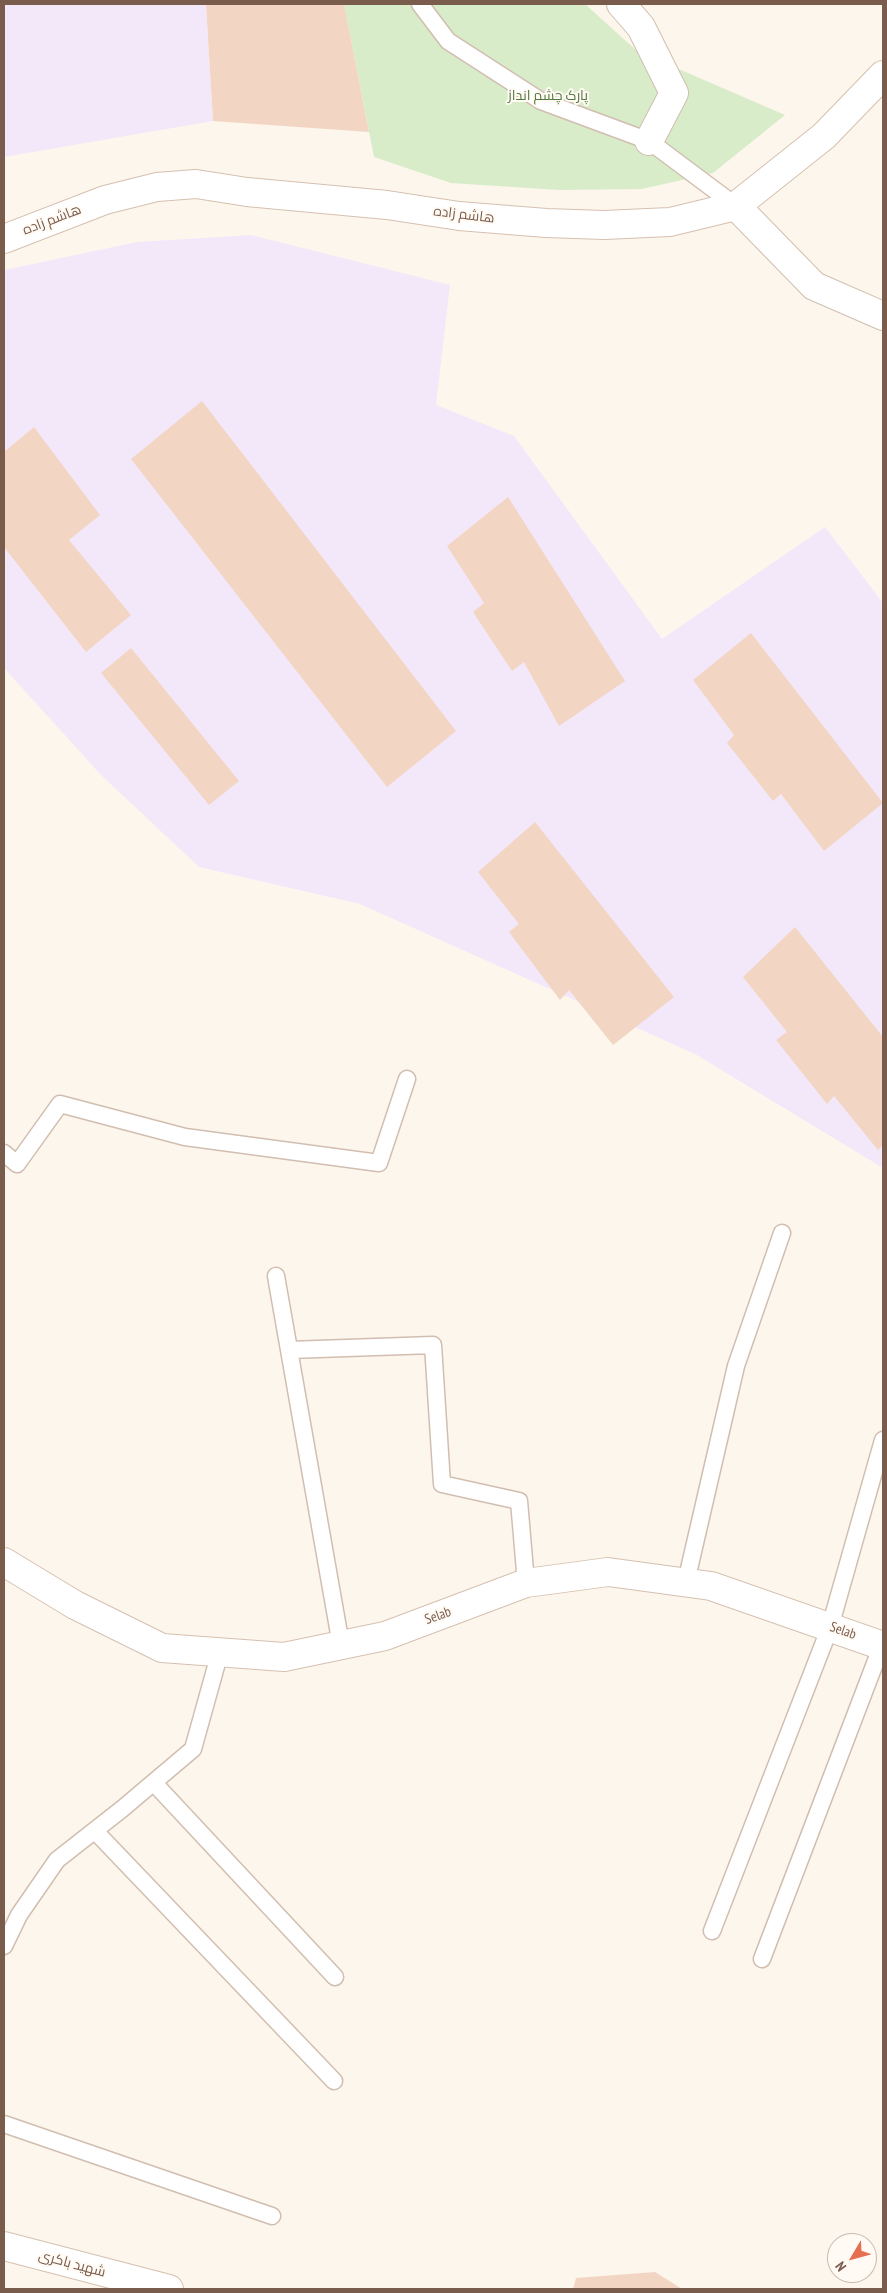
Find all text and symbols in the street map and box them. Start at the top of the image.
park label: پارک چشم انداز [508,88,588,104]
street label: هاشم زاده [20,201,84,239]
street label: هاشم زاده [432,203,496,227]
street label: Selab [423,1604,453,1628]
street label: Selab [828,1619,858,1643]
north arrow [827,2233,877,2283]
street label: شهید باکری [37,2247,107,2281]
text: N [831,2258,850,2275]

